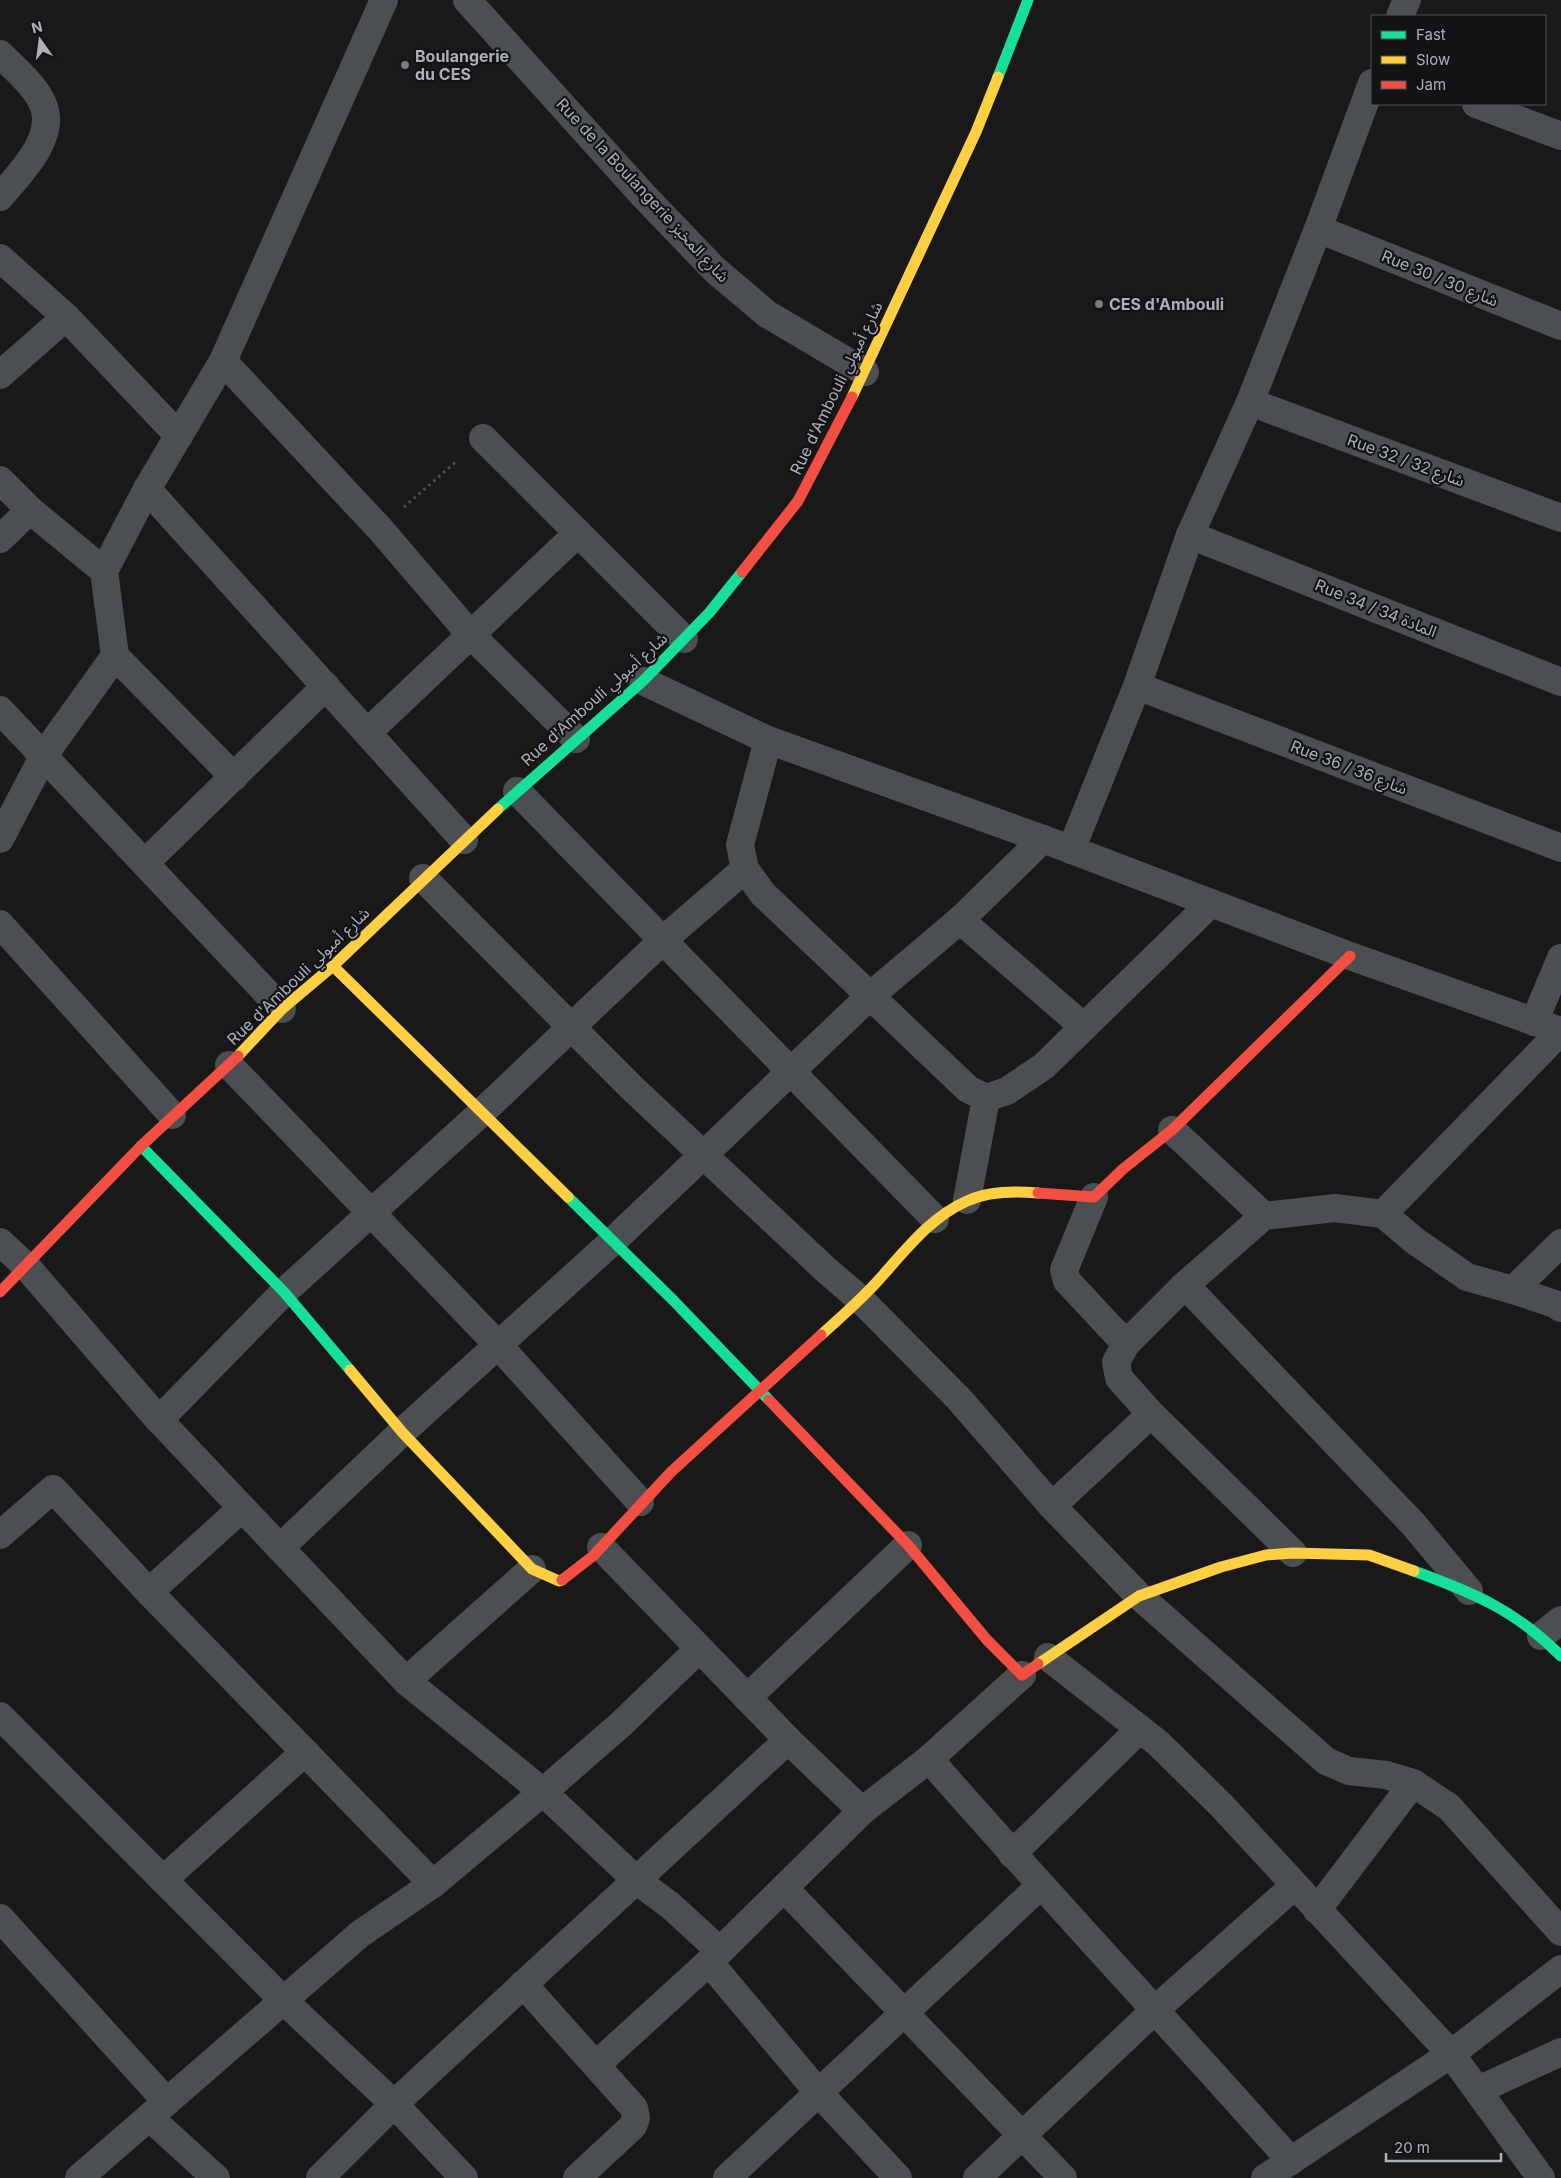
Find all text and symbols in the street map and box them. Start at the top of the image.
north arrow [15,15,65,65]
legend [1371,15,1546,105]
text: N [30,17,44,36]
text: Fast [1416,25,1446,44]
place label: Boulangerie du CES [415,46,509,84]
text: Slow [1416,50,1450,69]
marker: Boulangerie du CES [399,59,411,71]
text: Jam [1416,75,1446,94]
street label: Rue de la Boulangerie شارع المخبز [550,94,734,288]
street label: Rue 30 / شارع 30 [1378,246,1501,313]
place label: CES d'Ambouli [1109,294,1224,314]
street label: Rue d'Ambouli شارع أمبولي [785,298,889,479]
marker: CES d'Ambouli [1093,298,1105,310]
street label: Rue 32 / شارع 32 [1344,430,1467,493]
street label: Rue 34 / المادة 34 [1312,575,1440,641]
street label: Rue d'Ambouli شارع أمبولي [517,628,673,772]
street label: Rue 36 / شارع 36 [1287,736,1410,801]
street label: Rue d'Ambouli شارع أمبولي [223,903,375,1051]
scale bar [1386,2130,1501,2162]
text: 20 m [1394,2138,1430,2157]

